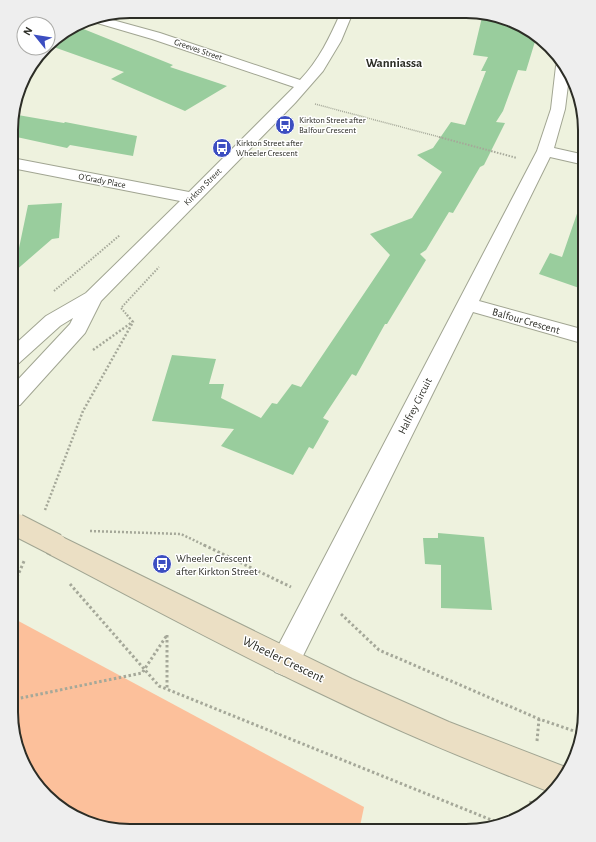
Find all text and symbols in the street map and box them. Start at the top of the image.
north arrow [16,16,56,56]
text: N [21,25,34,37]
street label: Greeves Street [173,38,223,62]
district label: Wanniassa [366,57,422,70]
bus stop icon: Kirkton Street after Balfour Crescent [274,114,296,136]
place label: Kirkton Street after Balfour Crescent [299,116,366,135]
bus stop icon: Kirkton Street after Wheeler Crescent [211,137,233,159]
place label: Kirkton Street after Wheeler Crescent [236,139,303,158]
street label: Kirkton Street [183,167,223,207]
street label: O'Grady Place [78,172,126,190]
street label: Balfour Crescent [491,306,562,336]
street label: Halfrey Circuit [396,376,434,436]
bus stop icon: Wheeler Crescent after Kirkton Street [151,553,173,575]
place label: Wheeler Crescent after Kirkton Street [176,553,258,577]
street label: Wheeler Crescent [240,635,326,685]

